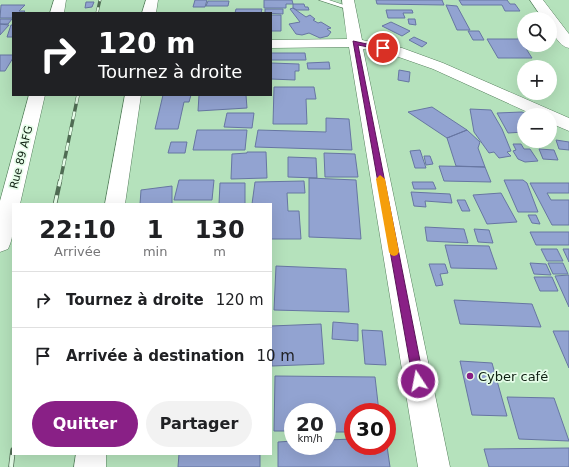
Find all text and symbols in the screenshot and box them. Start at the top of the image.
map controls [517,12,557,148]
button: search [517,12,557,52]
text: 120 m [98,27,195,60]
icon: right [32,28,84,80]
pin [366,31,400,65]
icon: arrive [372,37,394,59]
button: + [517,60,557,100]
text: Tournez à droite [98,61,242,82]
button: − [517,108,557,148]
street label: Rue 89 AFG [7,124,36,190]
text: 22:10 [39,216,116,244]
text: 1 [147,216,163,244]
text: 130 [195,216,245,244]
text: Arrivée [54,244,101,259]
text: min [143,244,167,259]
text: m [213,244,226,259]
icon: right [32,289,54,311]
text: Tournez à droite [66,291,204,309]
text: 120 m [216,291,264,309]
icon: arrive [32,345,54,367]
text: Arrivée à destination [66,347,244,365]
text: 10 m [256,347,295,365]
position arrow [397,360,439,402]
place label: Cyber café [478,369,548,384]
marker: Cyber café [465,371,475,381]
button: Quitter [32,401,138,447]
button: Partager [146,401,252,447]
speed limit sign: 30 [344,403,396,455]
text: 20 [296,412,324,436]
text: km/h [297,433,323,444]

